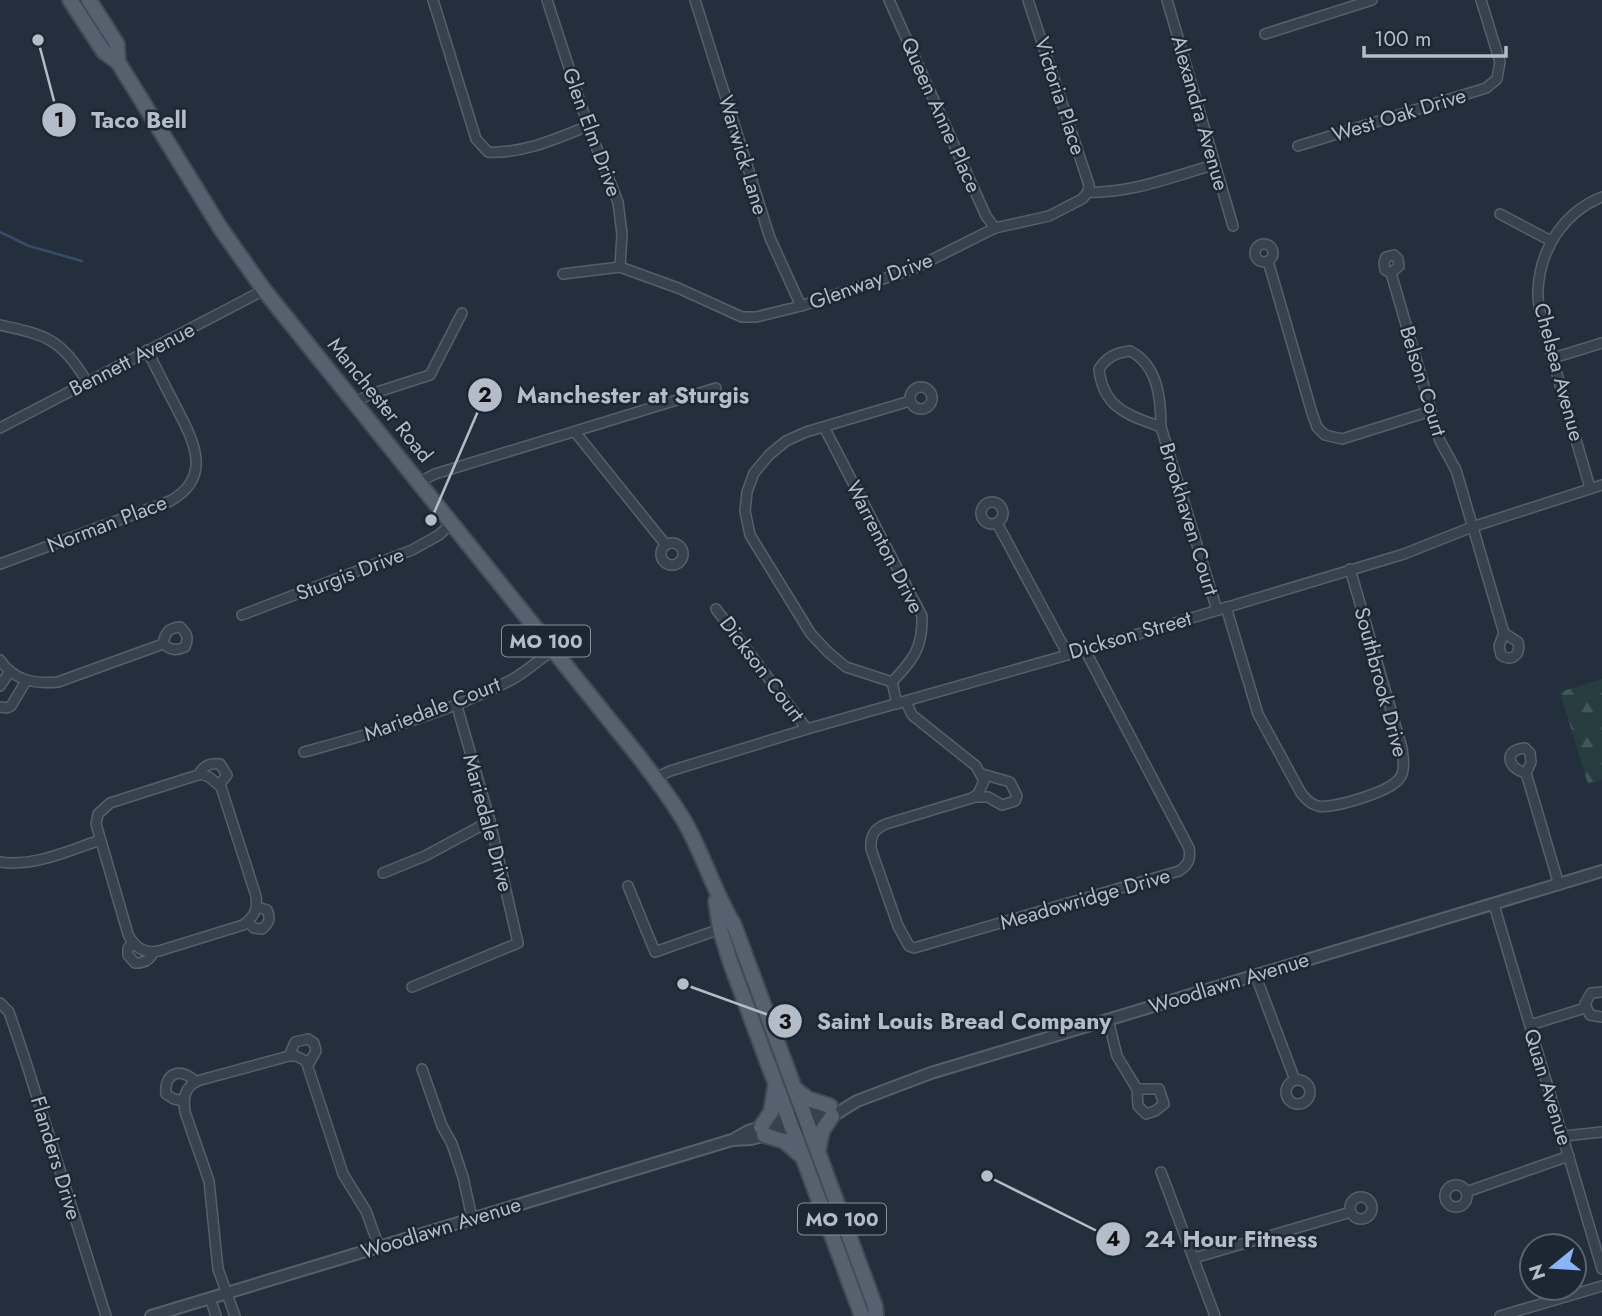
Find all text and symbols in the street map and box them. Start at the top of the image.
scale bar [1364,14,1506,58]
text: 100 m [1374,24,1431,54]
street label: Alexandra Avenue [1164,32,1237,194]
street label: Queen Anne Place [893,33,989,197]
street label: Victoria Place [1027,33,1093,159]
street label: Glen Elm Drive [555,63,629,201]
street label: West Oak Drive [1328,80,1470,150]
street label: Warwick Lane [711,92,775,219]
callout: Taco Bell [42,98,201,142]
text: Taco Bell [91,103,187,137]
text: 1 [54,105,64,135]
street label: Glenway Drive [805,245,937,317]
street label: Chelsea Avenue [1526,299,1592,445]
street label: Bennett Avenue [64,314,200,404]
street label: Belson Court [1392,322,1454,440]
street label: Manchester Road [320,331,440,469]
callout: Manchester at Sturgis [468,373,763,417]
text: Manchester at Sturgis [517,378,749,412]
text: 2 [478,380,492,410]
street label: Brookhaven Court [1152,439,1226,599]
street label: Warrenton Drive [839,475,931,619]
street label: Norman Place [43,487,171,561]
street label: Sturgis Drive [292,540,408,608]
street label: Dickson Street [1065,603,1195,667]
street label: Southbrook Drive [1347,604,1415,760]
street label: Dickson Court [712,610,812,728]
road number: MO 100 [502,626,590,656]
street label: Mariedale Court [360,669,504,749]
street label: Mariedale Drive [455,751,521,895]
street label: Meadowridge Drive [996,860,1174,938]
street label: Woodlawn Avenue [1145,944,1313,1022]
callout: Saint Louis Bread Company [768,999,1125,1043]
text: Saint Louis Bread Company [817,1004,1112,1038]
text: 3 [778,1007,792,1037]
street label: Quan Avenue [1516,1025,1580,1149]
street label: Flanders Drive [23,1092,89,1224]
street label: Woodlawn Avenue [357,1189,525,1267]
road number: MO 100 [798,1204,886,1234]
callout: 24 Hour Fitness [1095,1217,1332,1261]
text: 24 Hour Fitness [1144,1222,1318,1256]
text: 4 [1106,1224,1120,1254]
north arrow [1518,1232,1588,1302]
text: N [1522,1261,1552,1283]

